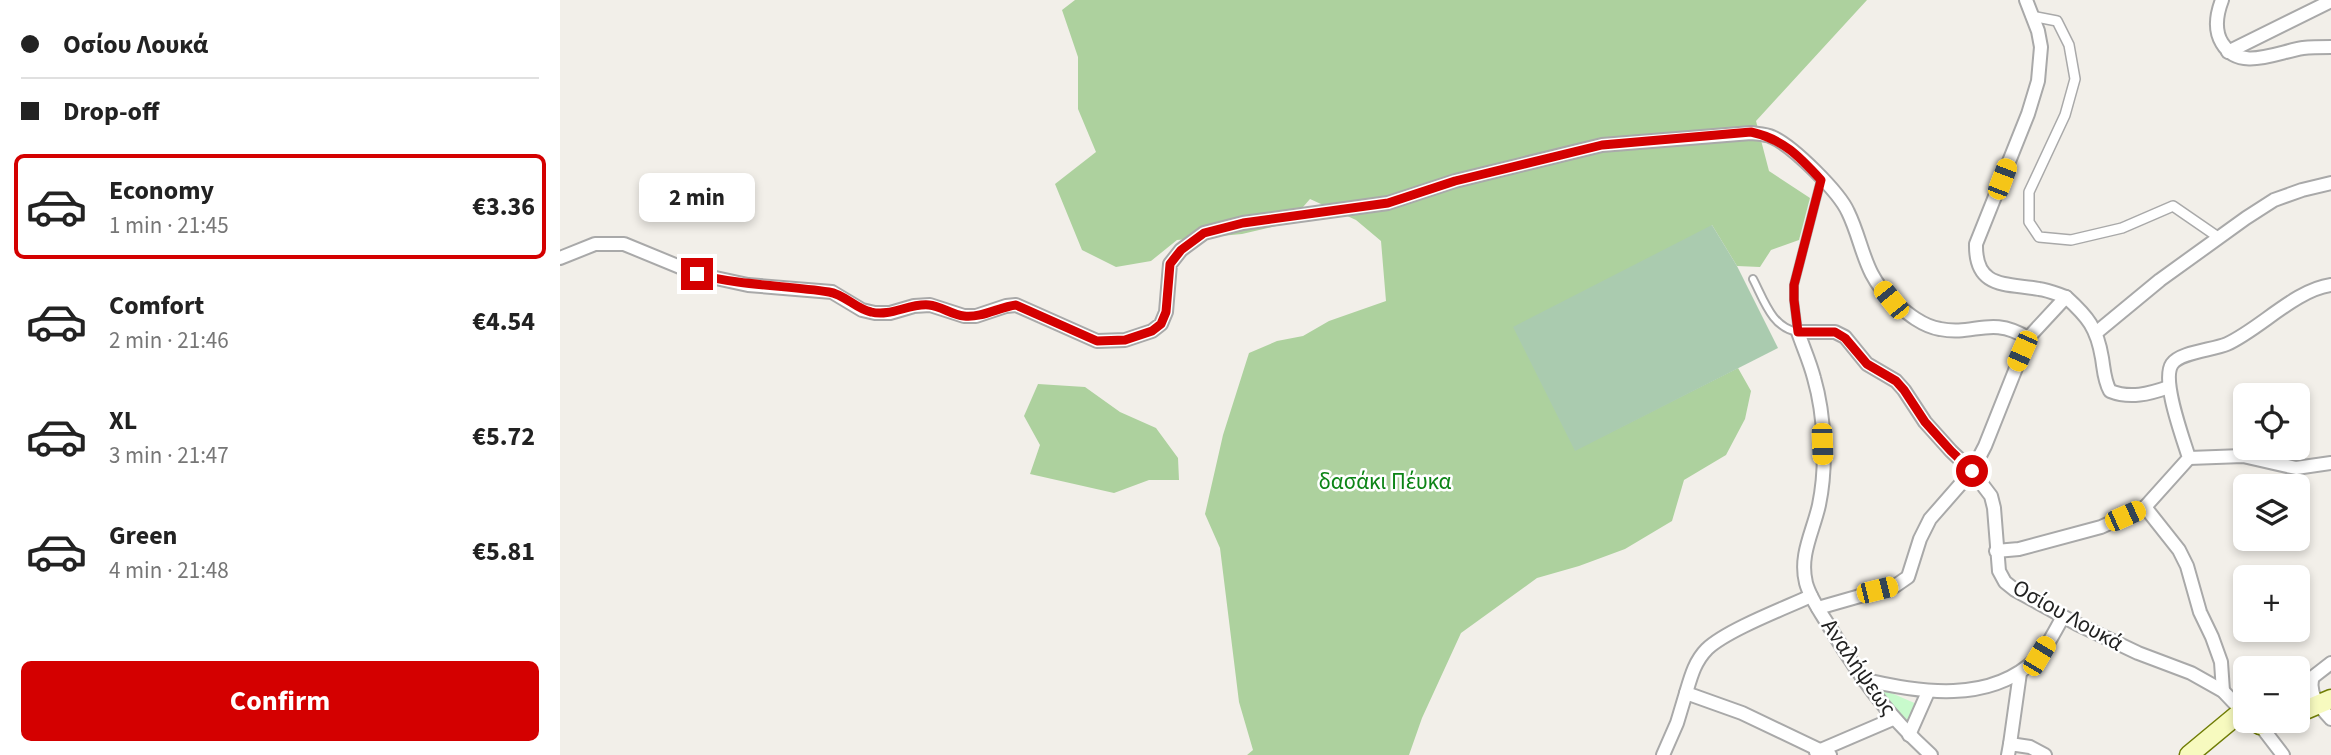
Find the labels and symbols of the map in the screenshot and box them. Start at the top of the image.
car [1985,156,2020,202]
callout: 2 min [639,173,755,222]
route end [681,258,713,290]
car [1870,277,1913,323]
car [2004,328,2041,374]
car [1811,423,1834,465]
route start [1956,455,1988,487]
park label: δασάκι Πέυκα [1319,465,1452,498]
car [2102,498,2149,534]
street label: Οσίου Λουκά [2007,571,2129,659]
car [1855,575,1900,605]
street label: Αναλήψεως [1813,612,1905,722]
car [2020,633,2059,679]

